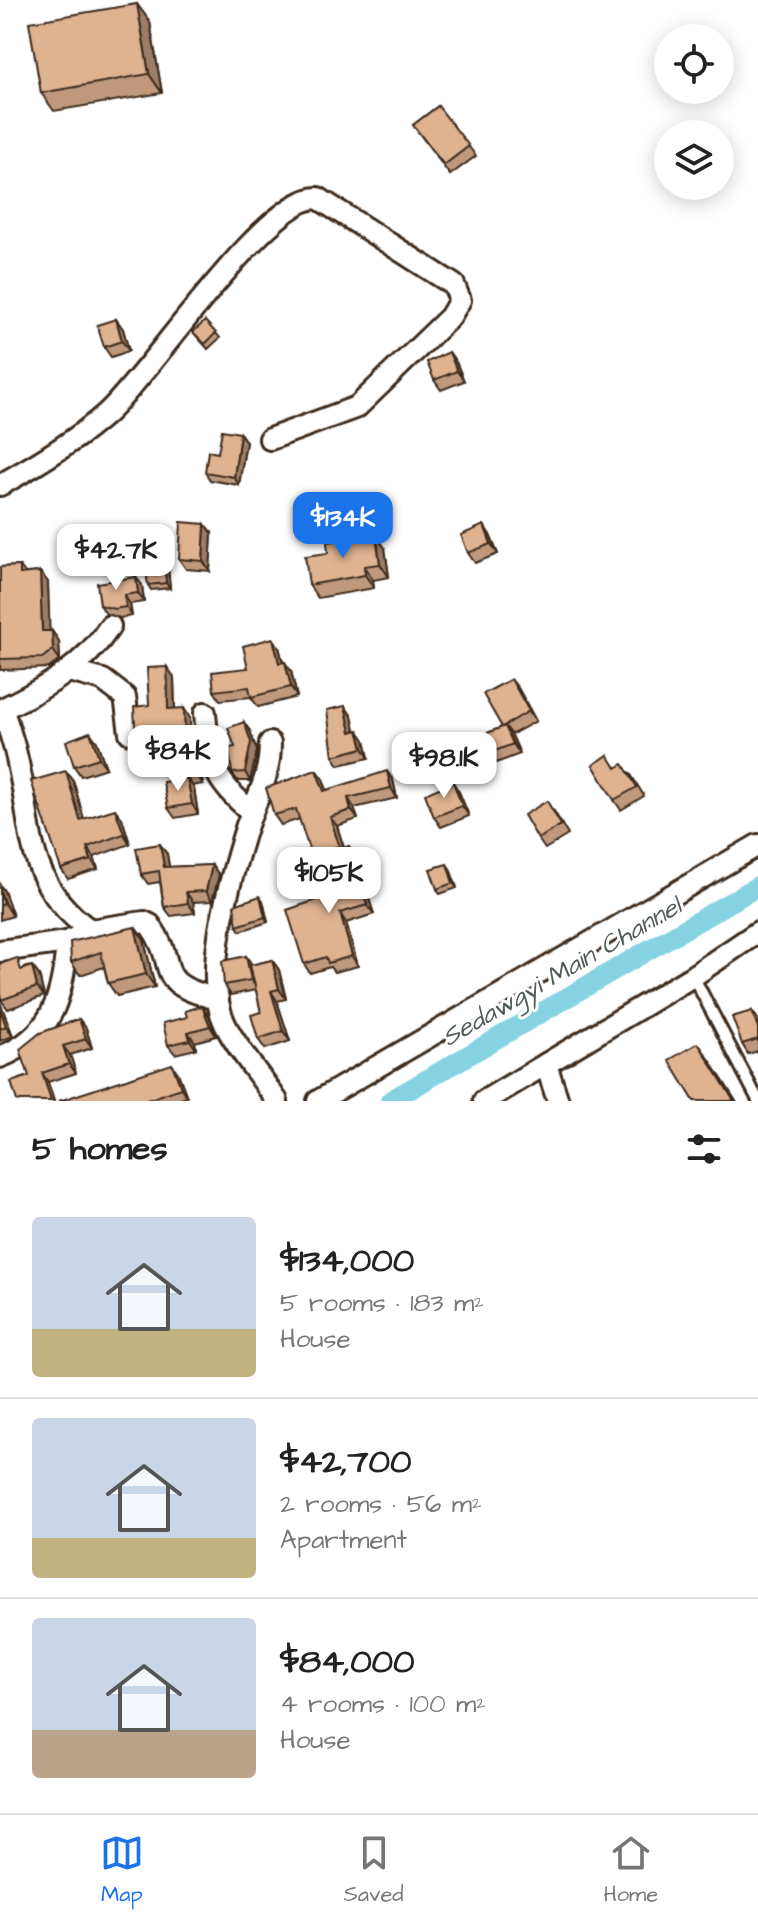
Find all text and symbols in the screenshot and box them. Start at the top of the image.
map controls [654,24,734,200]
button: locate [654,24,734,104]
button: layers [654,120,734,200]
pin: $134K [287,492,399,560]
text: $134K [311,500,375,536]
pin: $42.7K [51,524,181,592]
text: $42.7K [75,532,157,568]
pin: $84K [131,725,225,793]
pin: $98.1K [379,732,509,800]
text: $84K [146,733,210,769]
text: $98.1K [410,740,478,776]
pin: $105K [273,847,385,915]
text: $105K [295,855,363,891]
water label: Sedawgyi Main Channel [435,887,691,1056]
text: 5 homes [32,1125,168,1173]
icon: filters [682,1127,726,1171]
text: $134,000 [280,1237,414,1285]
icon: home [96,1249,192,1345]
text: 5 rooms · 183 m² [280,1285,484,1321]
text: House [280,1321,351,1357]
text: $42,700 [280,1438,411,1486]
icon: home [96,1450,192,1546]
text: 2 rooms · 56 m² [280,1486,482,1522]
text: Apartment [280,1522,407,1558]
text: $84,000 [280,1638,415,1686]
icon: home [96,1650,192,1746]
text: 4 rooms · 100 m² [280,1686,486,1722]
text: House [280,1722,351,1758]
tab: Map [100,1831,144,1910]
tab: Saved [344,1831,404,1910]
tab: Home [603,1831,658,1910]

